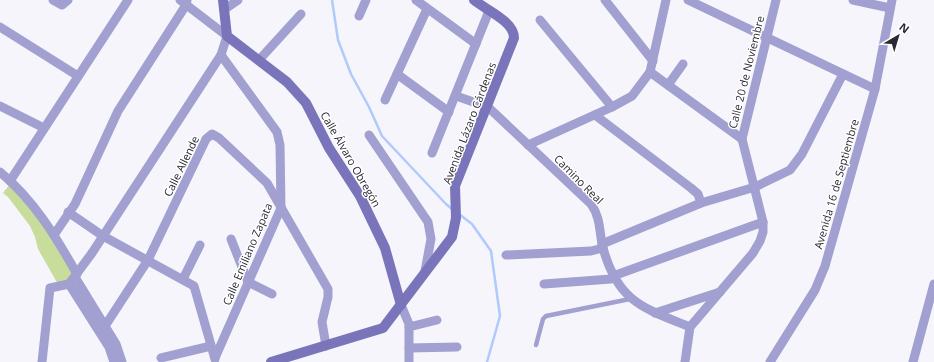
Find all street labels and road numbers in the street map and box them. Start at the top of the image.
street label: Calle 20 de Noviembre [725,14,767,130]
street label: Avenida Lázaro Cárdenas [439,60,499,186]
street label: Calle Álvaro Obregón [317,108,385,210]
street label: Avenida 16 de Septiembre [810,117,862,251]
street label: Calle Allende [160,133,202,199]
street label: Camino Real [551,151,607,207]
street label: Calle Emiliano Zapata [219,200,275,308]

